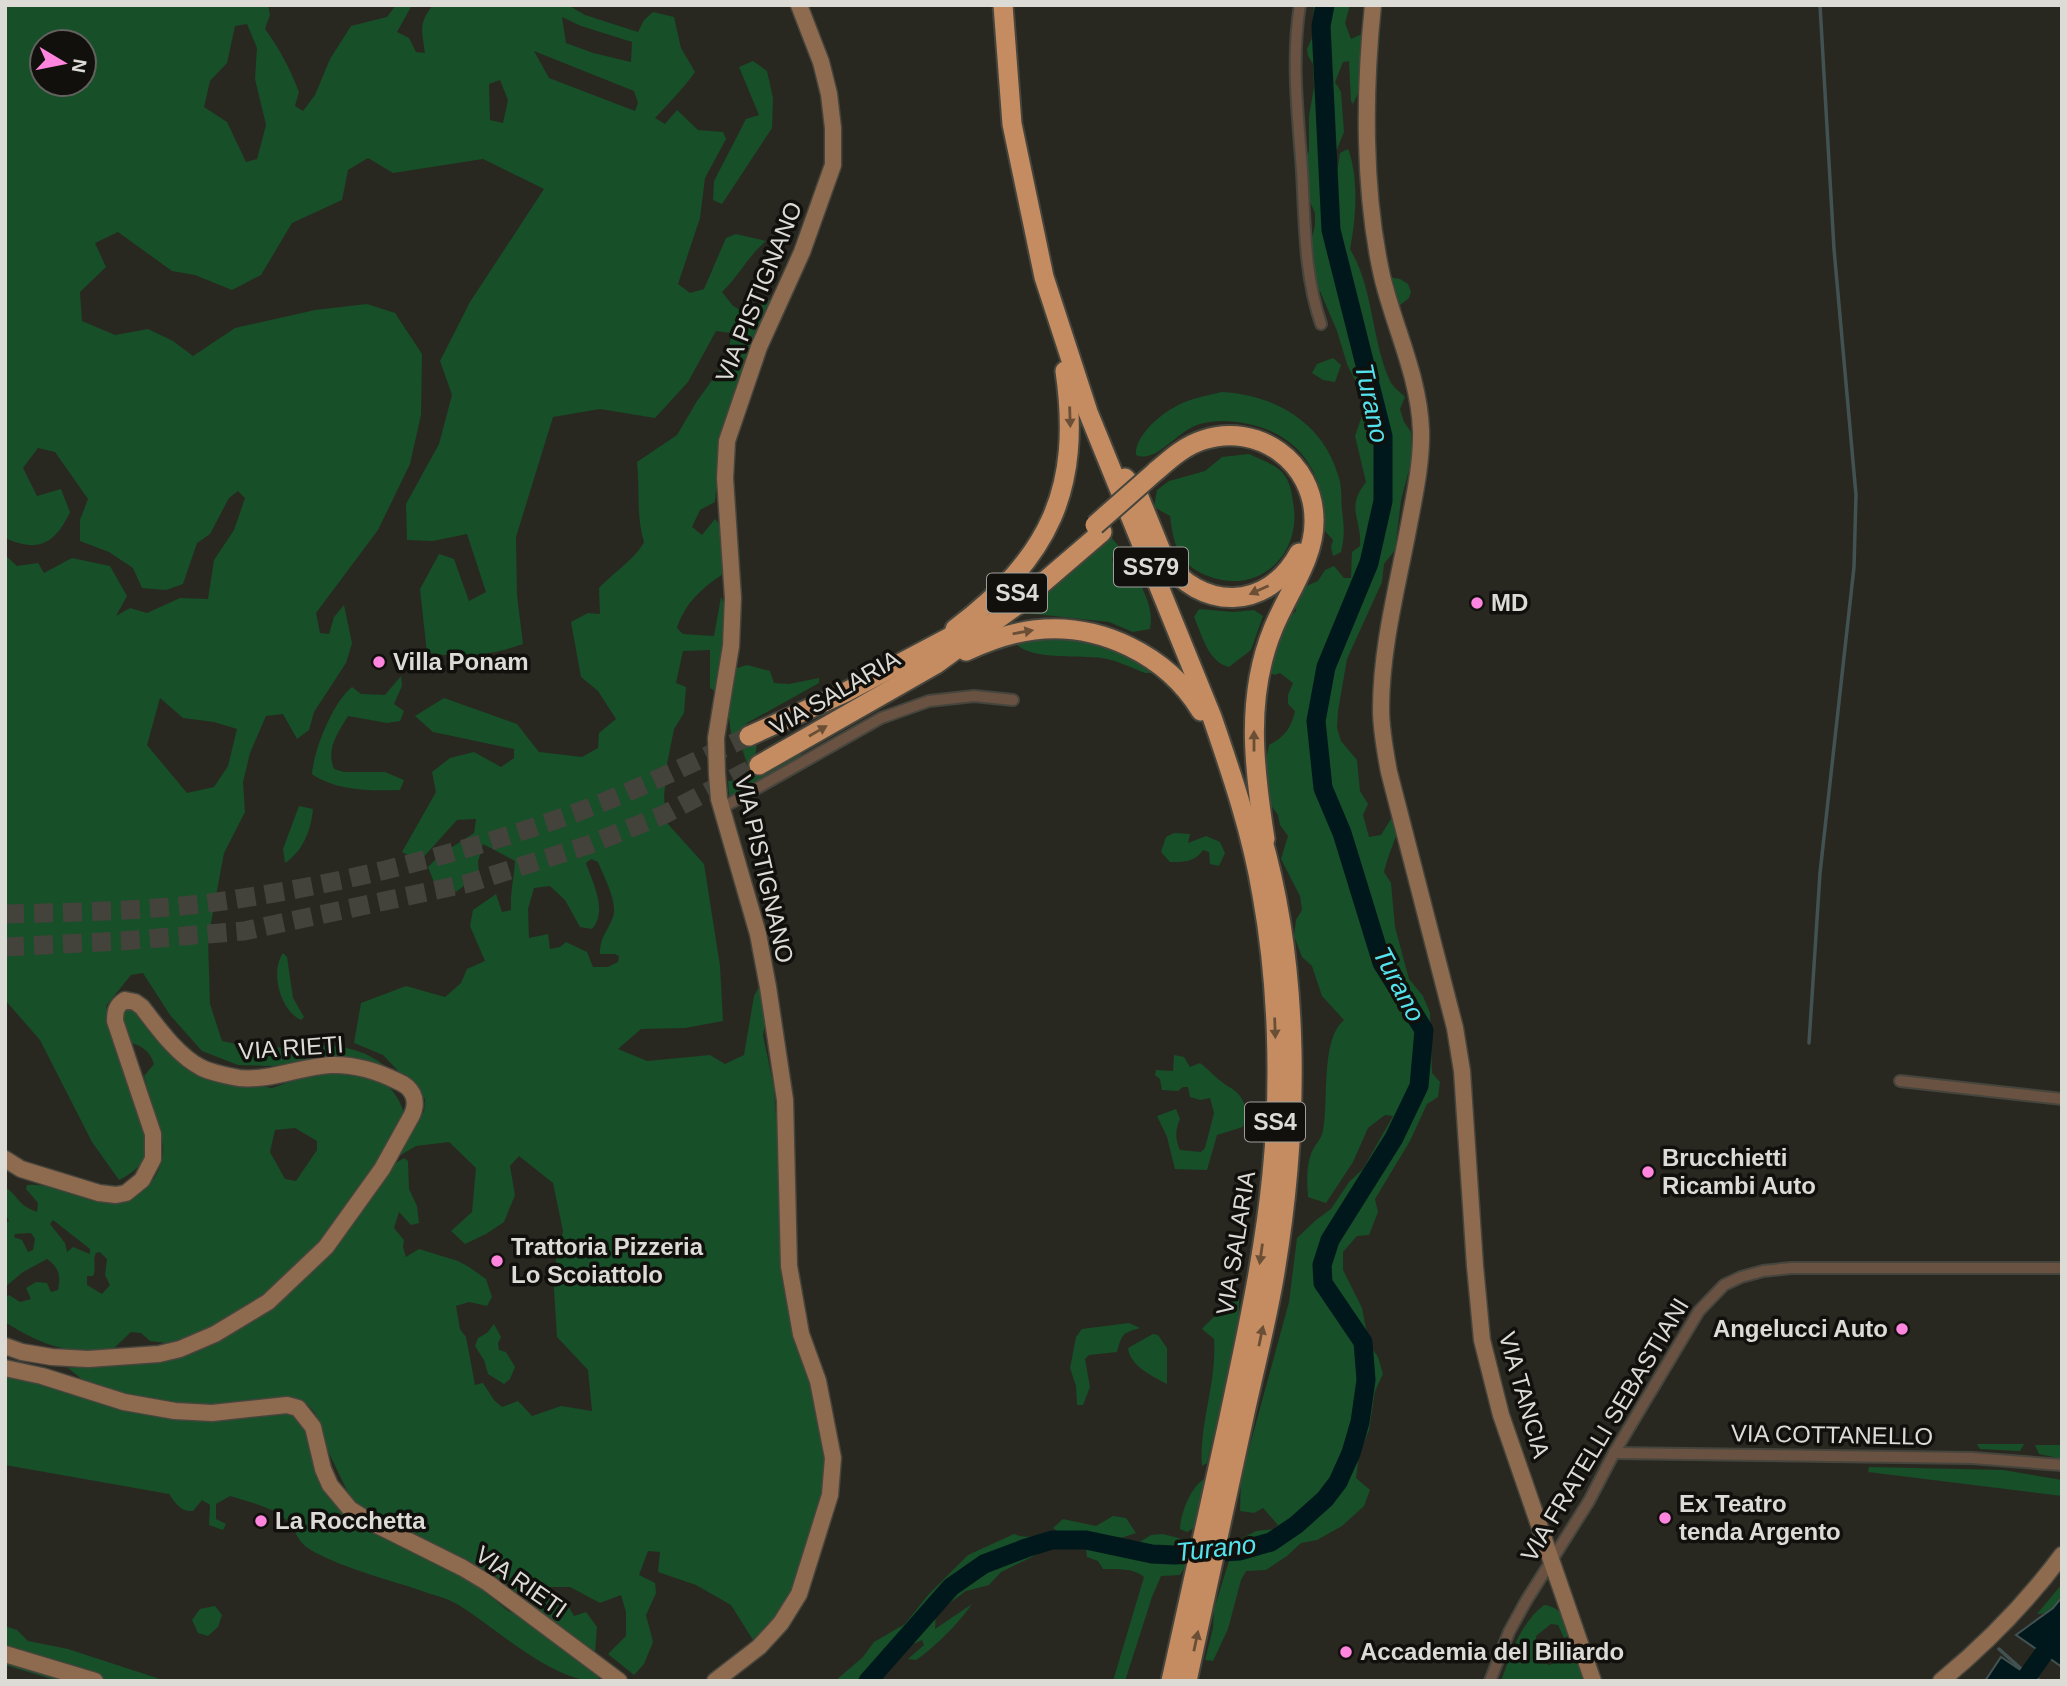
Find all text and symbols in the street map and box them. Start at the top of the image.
north arrow [28,28,98,98]
text: N [68,57,91,74]
street label: VIA PISTIGNANO [710,198,807,386]
water label: Turano [1349,361,1395,445]
one-way arrow [1064,406,1076,428]
road number: SS79 [1114,548,1188,586]
road number: SS4 [987,573,1047,612]
one-way arrow [1249,584,1269,596]
place label: MD [1491,589,1528,616]
marker: MD [1469,595,1485,611]
one-way arrow [1012,626,1034,637]
street label: VIA SALARIA [765,645,904,741]
place label: Villa Ponam [393,648,529,675]
marker: Villa Ponam [371,654,387,670]
one-way arrow [808,725,828,737]
one-way arrow [1248,730,1260,752]
street label: VIA PISTIGNANO [730,772,799,965]
water label: Turano [1367,941,1431,1027]
one-way arrow [1270,1017,1281,1039]
street label: VIA RIETI [237,1030,344,1065]
road number: SS4 [1245,1102,1305,1142]
place label: Brucchietti Ricambi Auto [1662,1144,1816,1199]
marker: Brucchietti Ricambi Auto [1640,1164,1656,1180]
street label: VIA SALARIA [1211,1169,1260,1317]
place label: Trattoria Pizzeria Lo Scoiattolo [511,1233,704,1288]
one-way arrow [1255,1243,1266,1265]
marker: Trattoria Pizzeria Lo Scoiattolo [489,1253,505,1269]
street label: VIA FRATELLI SEBASTIANI [1515,1293,1694,1566]
place label: Angelucci Auto [1713,1315,1888,1342]
marker: Angelucci Auto [1894,1321,1910,1337]
one-way arrow [1256,1325,1267,1347]
street label: VIA TANCIA [1494,1329,1555,1461]
street label: VIA COTTANELLO [1731,1419,1933,1450]
place label: Ex Teatro tenda Argento [1679,1490,1841,1545]
place label: La Rocchetta [275,1507,426,1534]
marker: Ex Teatro tenda Argento [1657,1510,1673,1526]
marker: La Rocchetta [253,1513,269,1529]
water label: Turano [1174,1529,1258,1567]
street label: VIA RIETI [470,1540,572,1623]
one-way arrow [1190,1630,1201,1652]
place label: Accademia del Biliardo [1360,1638,1624,1665]
marker: Accademia del Biliardo [1338,1644,1354,1660]

